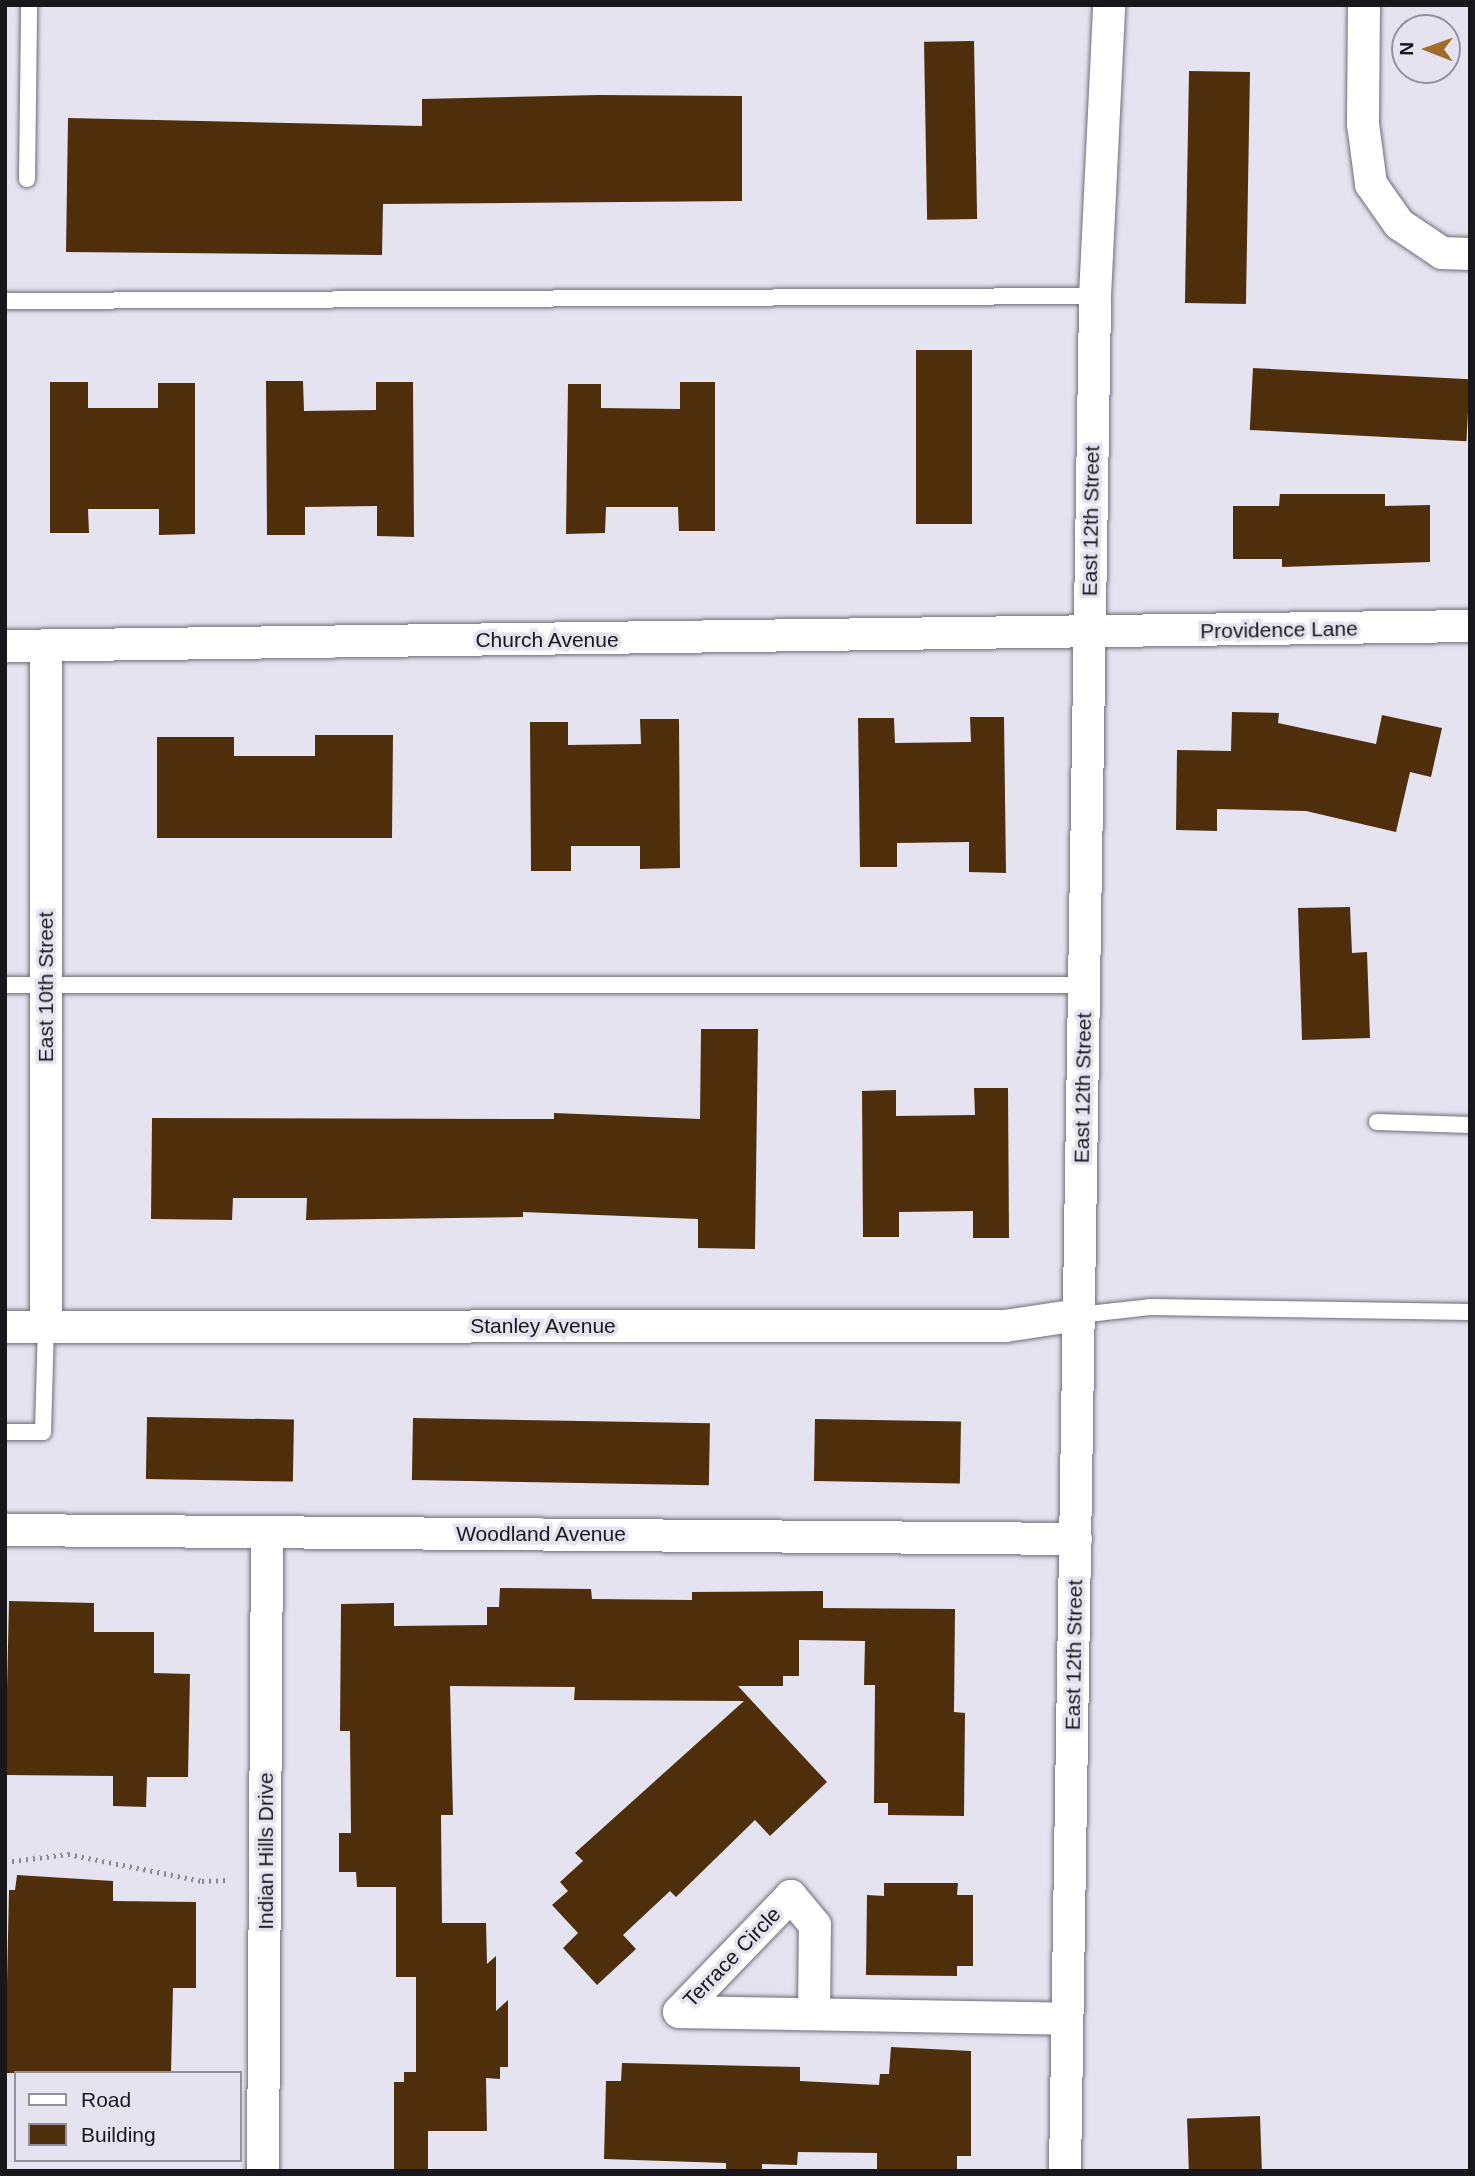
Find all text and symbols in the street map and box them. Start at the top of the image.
north arrow [1391,14,1461,84]
text: N [1396,42,1417,56]
street label: East 12th Street [1077,445,1105,597]
street label: Providence Lane [1200,616,1358,644]
street label: Church Avenue [475,627,619,653]
street label: East 10th Street [33,912,59,1062]
street label: East 12th Street [1069,1012,1097,1164]
street label: Stanley Avenue [470,1313,616,1339]
street label: Woodland Avenue [456,1521,626,1547]
street label: East 12th Street [1060,1579,1088,1731]
street label: Indian Hills Drive [253,1772,279,1930]
street label: Terrace Circle [678,1902,786,2012]
legend [14,2071,242,2162]
text: Road [81,2088,131,2111]
text: Building [81,2123,156,2146]

